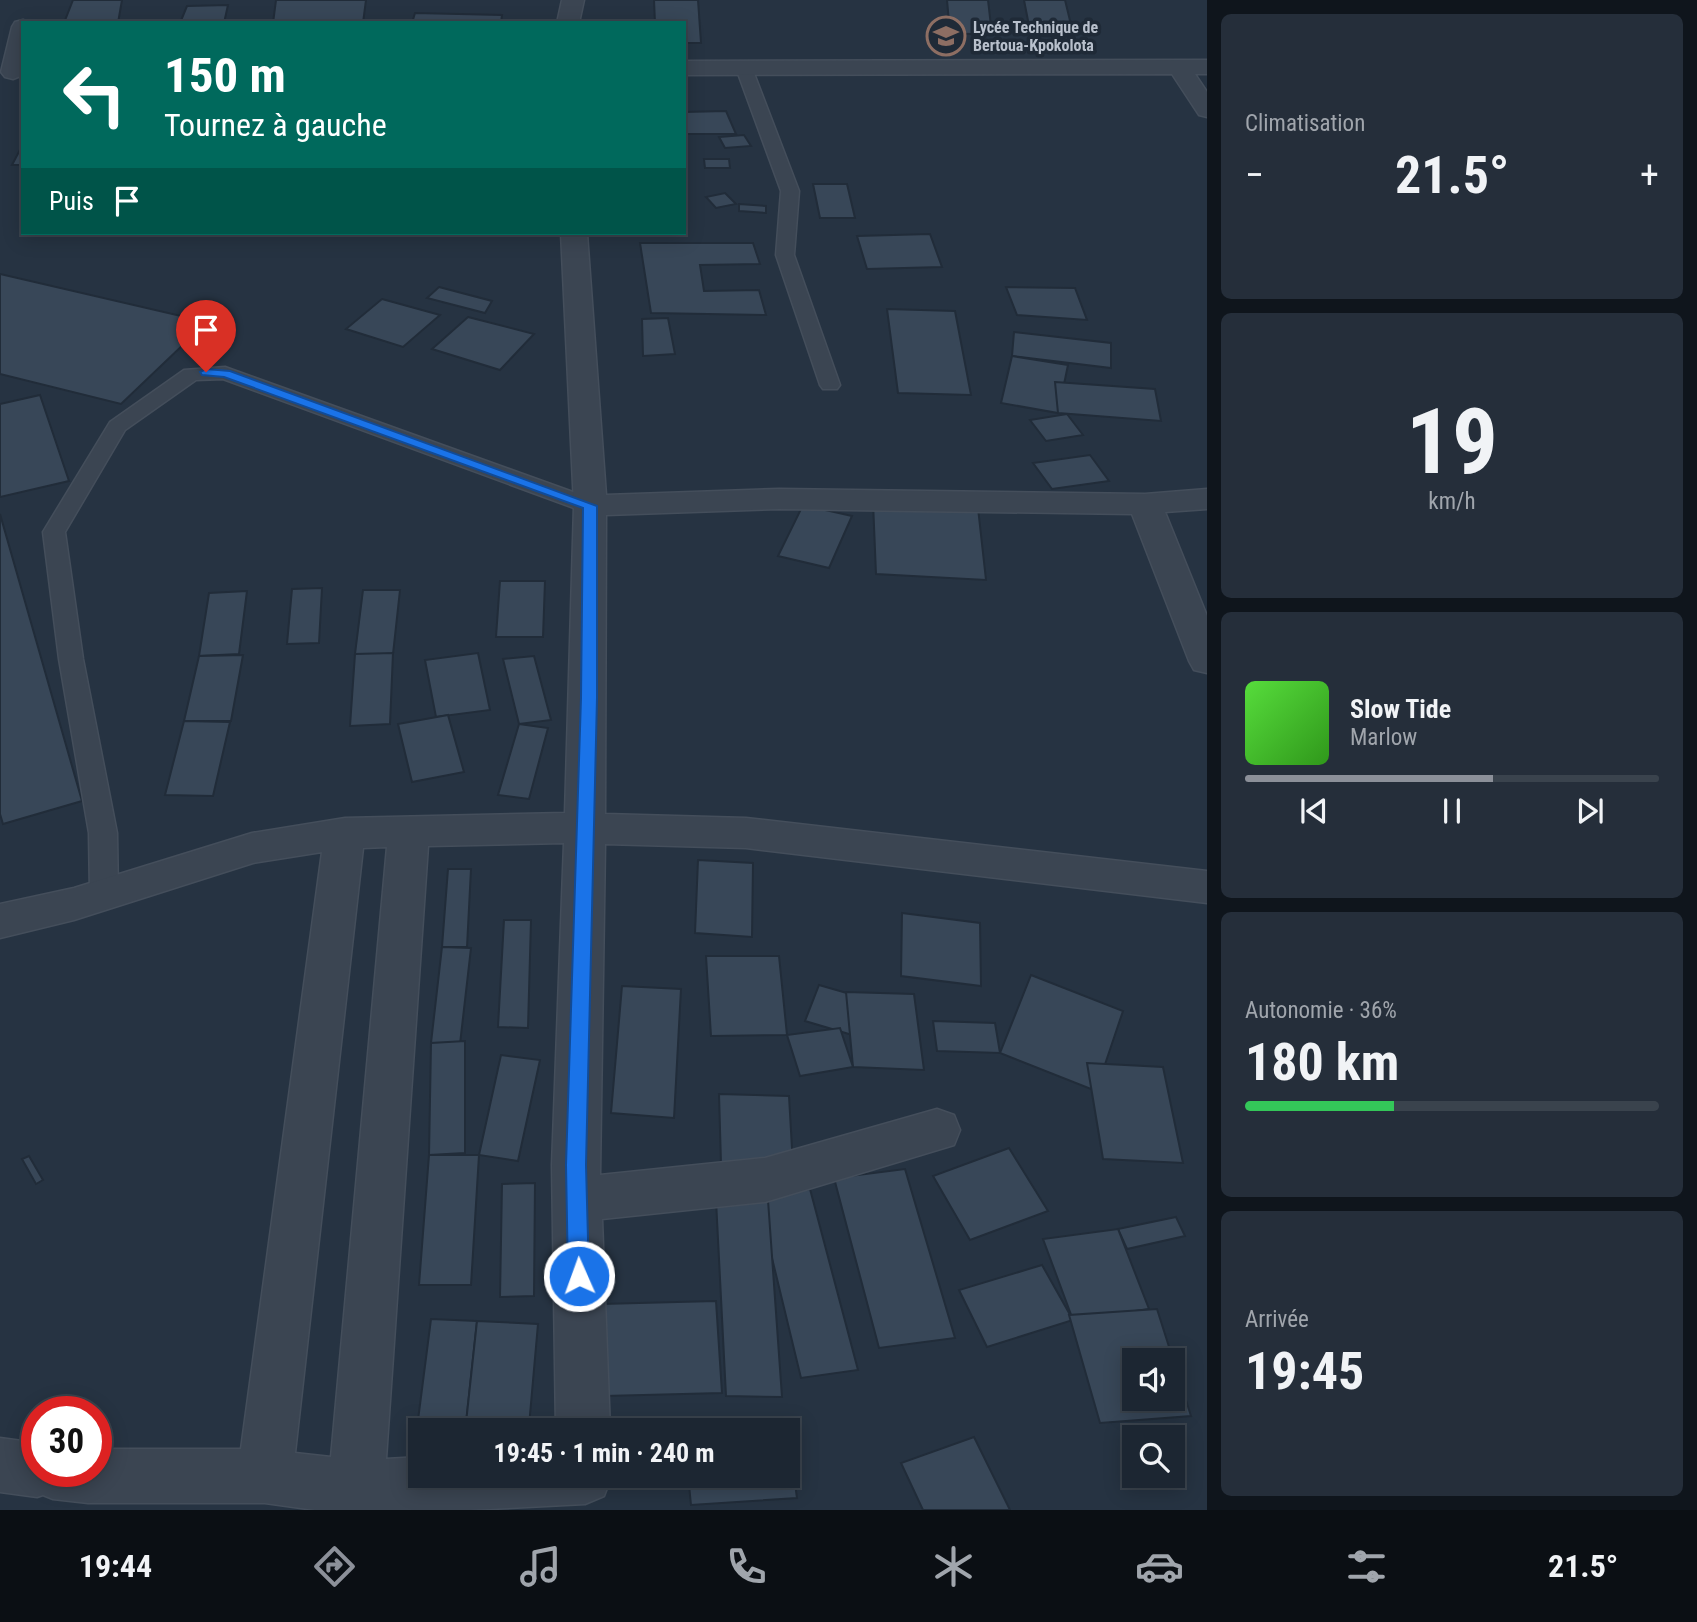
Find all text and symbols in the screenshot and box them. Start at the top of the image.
school or university icon: Lycée Technique de Bertoua-Kpokolota [925,15,967,57]
place label: Lycée Technique de Bertoua-Kpokolota [973,18,1098,55]
text: 150 m [164,47,286,104]
icon: left [49,49,140,140]
text: Tournez à gauche [164,106,387,144]
text: Climatisation [1245,110,1365,137]
text: 21.5° [1395,145,1509,206]
text: − [1245,153,1264,197]
text: + [1640,153,1659,197]
icon: arrive [108,182,146,220]
text: Puis [49,186,94,216]
pin [176,300,236,372]
icon: arrive [187,311,225,349]
text: 19 [1406,389,1498,495]
text: km/h [1428,488,1476,515]
text: Slow Tide [1350,694,1451,724]
text: Marlow [1350,724,1417,751]
icon: previous [1295,792,1333,830]
icon: pause [1433,792,1471,830]
icon: next [1571,792,1609,830]
text: Autonomie · 36% [1245,997,1397,1024]
text: 180 km [1245,1032,1399,1093]
position arrow [542,1239,616,1313]
text: Arrivée [1245,1306,1309,1333]
text: 19:45 [1245,1341,1364,1402]
map controls [1122,1348,1185,1488]
button: sound [1122,1348,1185,1411]
speed limit sign: 30 [21,1396,112,1487]
button: search [1122,1425,1185,1488]
text: 19:45 · 1 min · 240 m [494,1438,714,1468]
icon: directions [310,1542,359,1591]
icon: music [516,1542,565,1591]
icon: phone [722,1542,771,1591]
icon: climate [929,1542,978,1591]
icon: car [1135,1542,1184,1591]
icon: filters [1342,1542,1391,1591]
text: 19:44 [79,1547,152,1585]
text: 21.5° [1548,1547,1618,1585]

